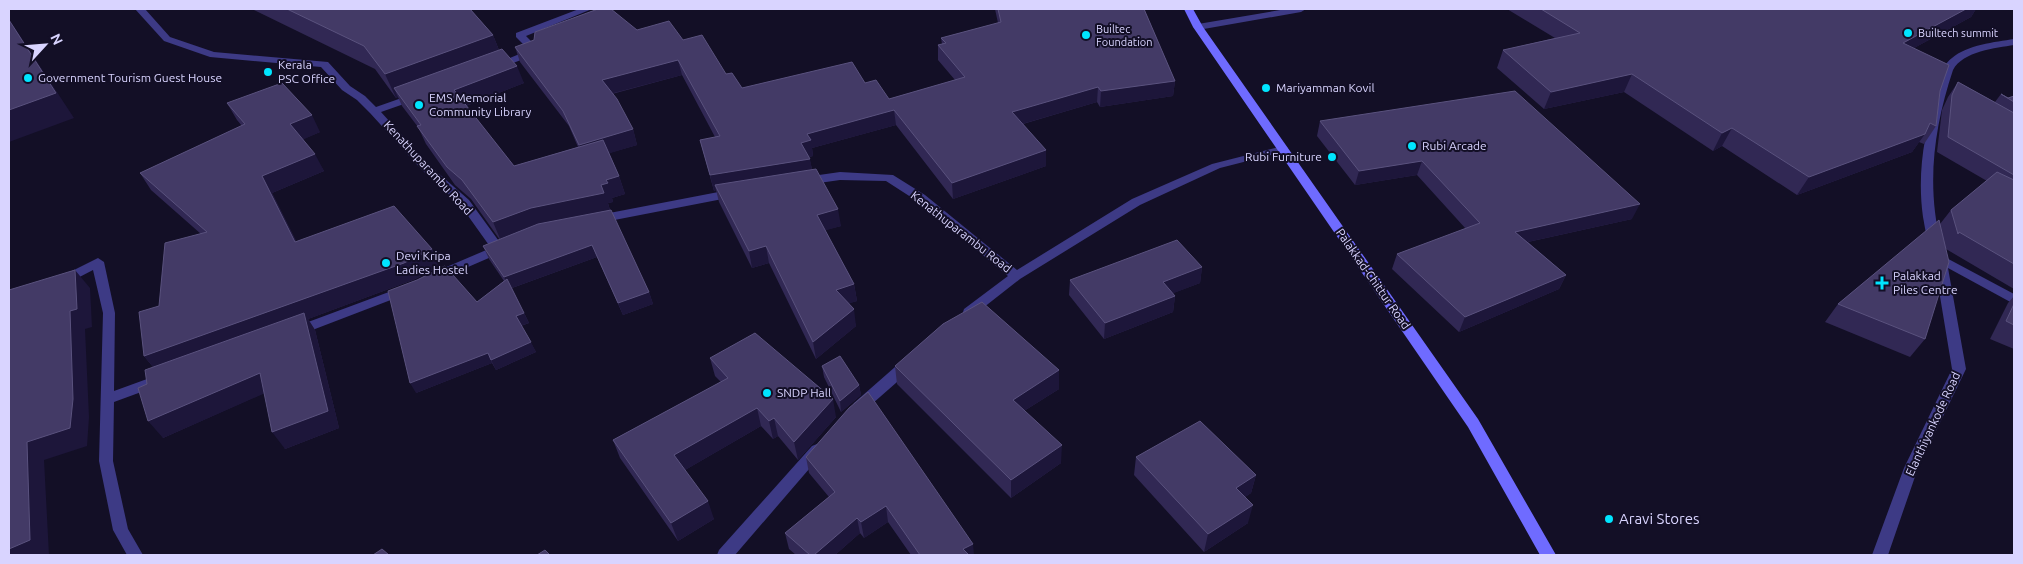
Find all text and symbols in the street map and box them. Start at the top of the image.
north arrow [20,20,70,70]
place label: Builtec Foundation [1096,23,1153,48]
marker: Builtech summit [1902,27,1914,39]
place label: Builtech summit [1918,27,1999,39]
marker: Builtec Foundation [1080,29,1092,41]
text: N [47,31,66,48]
place label: Kerala PSC Office [278,58,335,85]
marker: Kerala PSC Office [262,66,274,78]
place label: Government Tourism Guest House [38,71,222,84]
marker: Government Tourism Guest House [22,72,34,84]
place label: Mariyamman Kovil [1276,81,1375,94]
marker: Mariyamman Kovil [1260,82,1272,94]
place label: EMS Memorial Community Library [429,91,532,118]
marker: EMS Memorial Community Library [413,99,425,111]
street label: Kenathuparambu Road [381,118,475,217]
place label: Rubi Arcade [1422,139,1487,152]
marker: Rubi Arcade [1406,140,1418,152]
place label: Rubi Furniture [1245,150,1322,163]
marker: Rubi Furniture [1326,151,1338,163]
street label: Kenathuparambu Road [909,188,1014,275]
street label: Palakkad-Chittur Road [1334,226,1413,331]
place label: Devi Kripa Ladies Hostel [396,249,468,276]
marker: Devi Kripa Ladies Hostel [380,257,392,269]
place label: Palakkad Piles Centre [1893,269,1958,296]
marker: Palakkad Piles Centre [1875,276,1889,290]
street label: Elanthiyankode Road [1903,370,1962,478]
place label: SNDP Hall [777,386,831,399]
marker: SNDP Hall [761,387,773,399]
place label: Aravi Stores [1619,510,1699,527]
marker: Aravi Stores [1603,513,1615,525]

